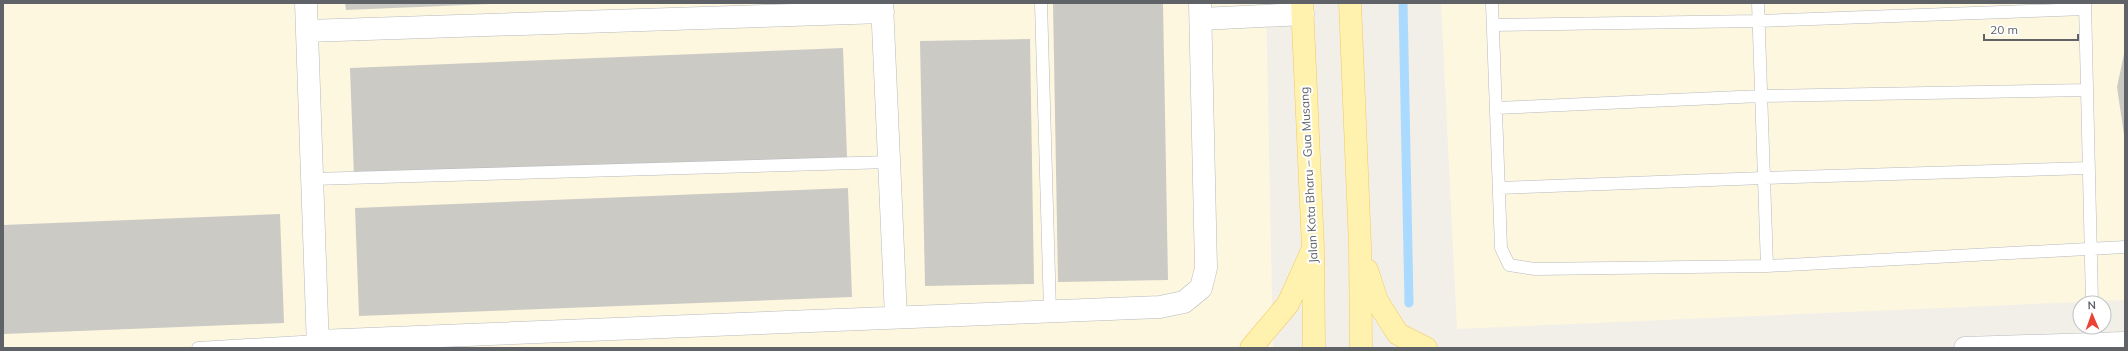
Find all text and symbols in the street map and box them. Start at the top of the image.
scale bar [1984,16,2078,42]
text: 20 m [1990,22,2018,37]
street label: Jalan Kota Bharu – Gua Musang [1296,86,1321,264]
north arrow [2072,295,2112,335]
text: N [2087,298,2096,312]

